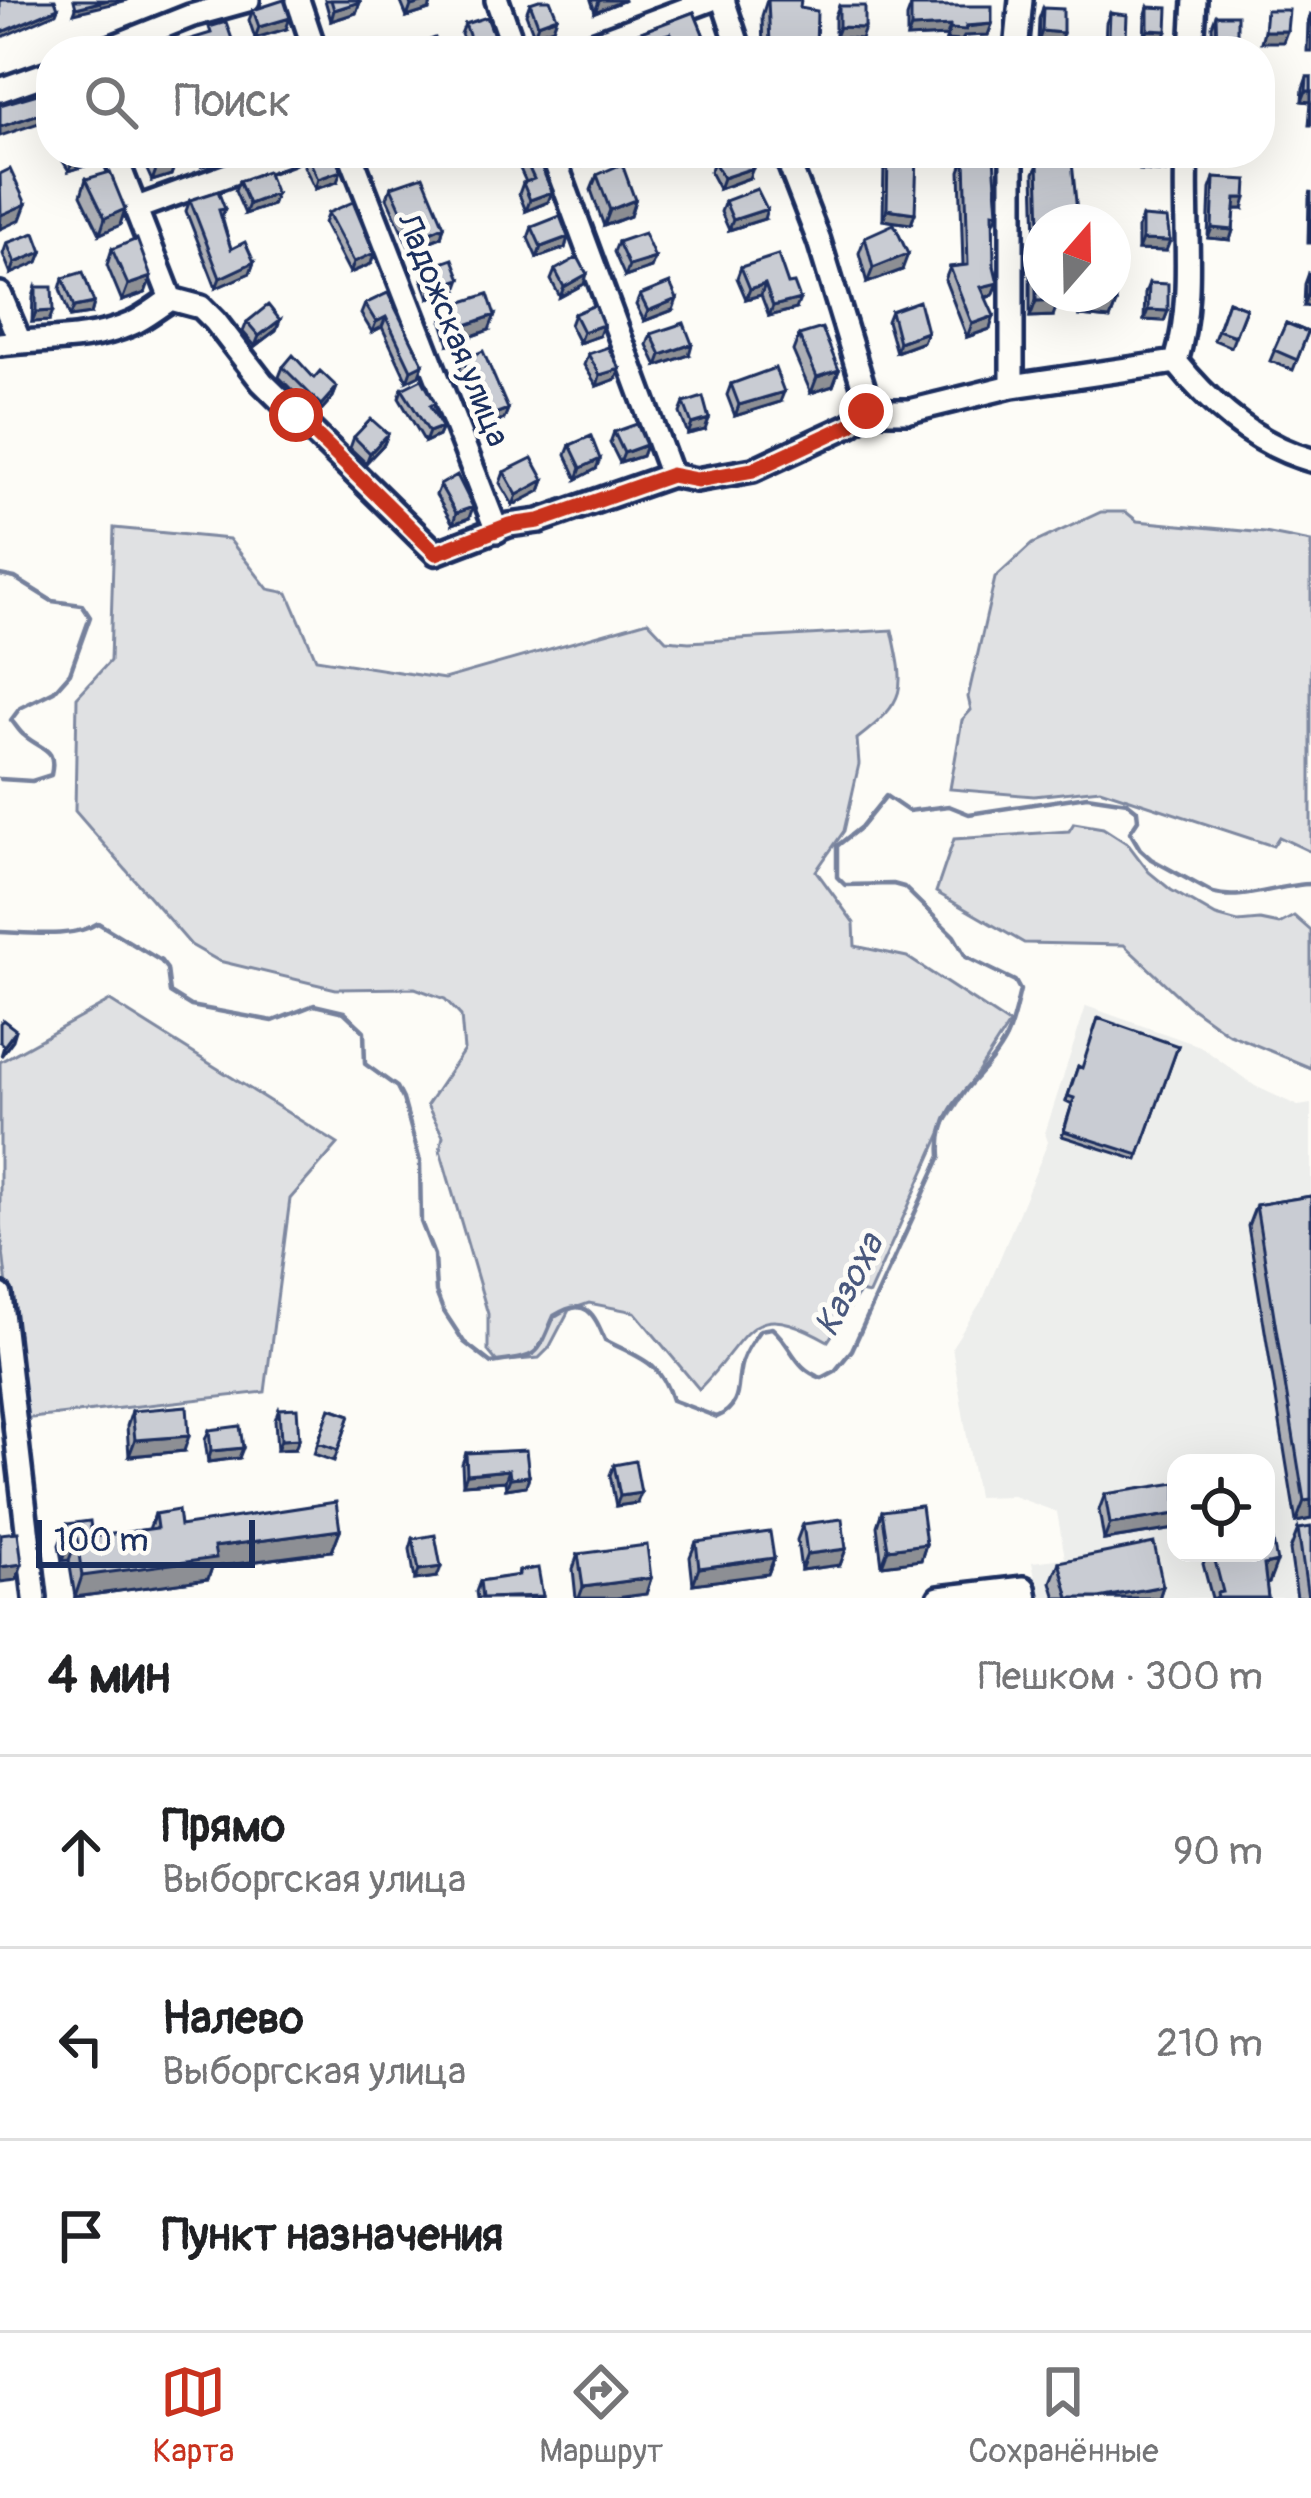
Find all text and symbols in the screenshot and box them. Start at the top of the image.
search box [36,36,1275,168]
icon: search [78,69,144,135]
text: Поиск [174,74,291,130]
north arrow [1023,204,1131,312]
street label: Ладожская улица [387,207,518,453]
route end [839,384,893,438]
route start [269,388,323,442]
water label: Казоха [804,1224,895,1344]
map controls [1167,1454,1275,1562]
button: locate [1167,1454,1275,1562]
scale bar [36,1514,255,1567]
text: 100 m [54,1520,148,1561]
text: 4 мин [48,1644,170,1708]
text: Пешком · 300 m [978,1652,1263,1701]
text: Прямо [162,1799,285,1855]
icon: ahead [48,1819,114,1885]
text: 90 m [1173,1827,1263,1876]
text: Выборгская улица [162,1855,466,1904]
text: Налево [162,1991,304,2047]
icon: left [48,2011,114,2077]
text: 210 m [1156,2019,1263,2068]
text: Выборгская улица [162,2047,466,2096]
icon: arrive [48,2203,114,2269]
text: Пункт назначения [162,2208,503,2264]
tab: Карта [152,2359,234,2472]
tab: Маршрут [539,2359,663,2472]
tab: Сохранённые [968,2359,1159,2472]

